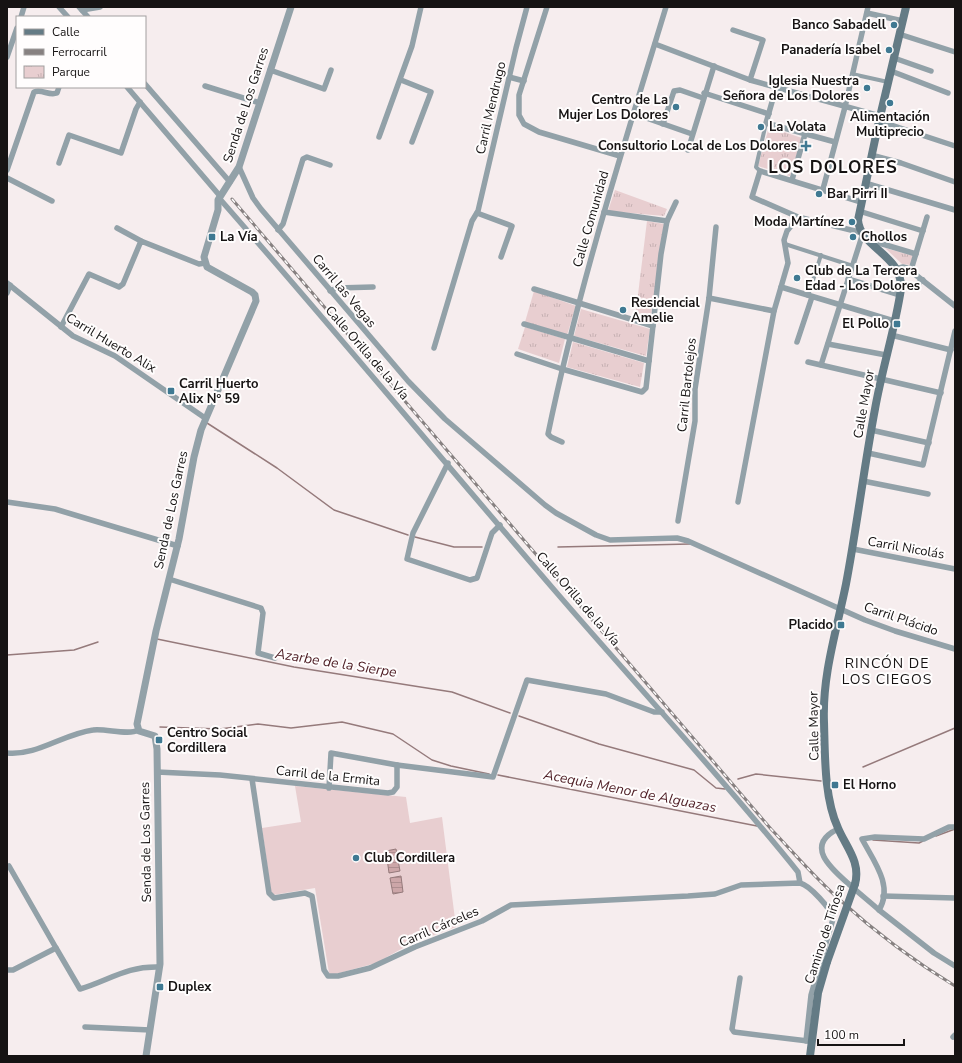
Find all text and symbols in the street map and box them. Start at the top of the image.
legend [16,16,146,88]
place label: Banco Sabadell [792,16,887,34]
marker: Banco Sabadell [889,20,899,30]
text: Calle [52,24,80,40]
place label: Panadería Isabel [781,41,882,59]
text: Ferrocarril [52,44,107,60]
street label: Senda de Los Garres [219,45,273,165]
marker: Panadería Isabel [884,45,894,55]
street label: Carril Mendrugo [472,60,510,156]
text: Parque [52,64,90,80]
place label: Iglesia Nuestra Señora de Los Dolores [723,72,859,105]
marker: Iglesia Nuestra Señora de Los Dolores [862,83,872,93]
place label: Centro de La Mujer Los Dolores [558,91,668,124]
marker: Alimentación Multiprecio [885,98,895,108]
marker: Centro de La Mujer Los Dolores [671,102,681,112]
place label: Alimentación Multiprecio [850,108,930,141]
place label: La Volata [769,118,826,136]
marker: La Volata [756,122,766,132]
place label: Consultorio Local de Los Dolores [598,137,797,155]
marker: Consultorio Local de Los Dolores [800,140,812,152]
district label: LOS DOLORES [768,156,898,179]
street label: Calle Comunidad [569,169,613,269]
place label: Bar Pirri II [827,185,888,203]
marker: Bar Pirri II [814,189,824,199]
place label: Moda Martínez [754,213,844,231]
marker: Moda Martínez [847,217,857,227]
place label: La Vía [220,228,258,246]
place label: Chollos [861,228,907,246]
marker: La Vía [207,232,217,242]
marker: Chollos [848,232,858,242]
street label: Carril las Vegas [308,250,380,332]
place label: Club de La Tercera Edad - Los Dolores [805,262,920,295]
marker: Club de La Tercera Edad - Los Dolores [792,273,802,283]
place label: Residencial Amelie [631,294,700,327]
street label: Calle Orilla de la Vía [321,302,413,404]
marker: Residencial Amelie [618,305,628,315]
street label: Carril Huerto Alix [63,309,160,377]
place label: El Pollo [842,315,889,333]
marker: El Pollo [892,319,902,329]
street label: Carril Bartolejos [673,337,701,433]
street label: Calle Mayor [849,368,879,440]
place label: Carril Huerto Alix Nº 59 [179,375,258,408]
marker: Carril Huerto Alix Nº 59 [166,386,176,396]
street label: Senda de Los Garres [150,449,192,571]
street label: Carril Nicolás [866,532,946,564]
street label: Calle Orilla de la Vía [532,548,624,650]
street label: Carril Plácido [861,598,941,640]
place label: Placido [789,616,833,634]
marker: Placido [836,620,846,630]
water label: Azarbe de la Sierpe [273,644,399,682]
district label: RINCÓN DE LOS CIEGOS [842,654,932,689]
street label: Calle Mayor [804,691,824,761]
place label: Centro Social Cordillera [167,724,248,757]
marker: Centro Social Cordillera [154,735,164,745]
street label: Carril de la Ermita [275,762,381,790]
water label: Acequia Menor de Alguazas [541,765,718,817]
place label: El Horno [843,776,896,794]
marker: El Horno [830,780,840,790]
street label: Senda de Los Garres [136,782,156,902]
place label: Club Cordillera [364,849,455,867]
marker: Club Cordillera [351,853,361,863]
street label: Camino de Tiñosa [800,882,850,986]
street label: Carril Cárceles [396,902,482,952]
place label: Duplex [168,978,212,996]
marker: Duplex [155,982,165,992]
scale bar [818,1021,904,1047]
text: 100 m [824,1027,859,1043]

